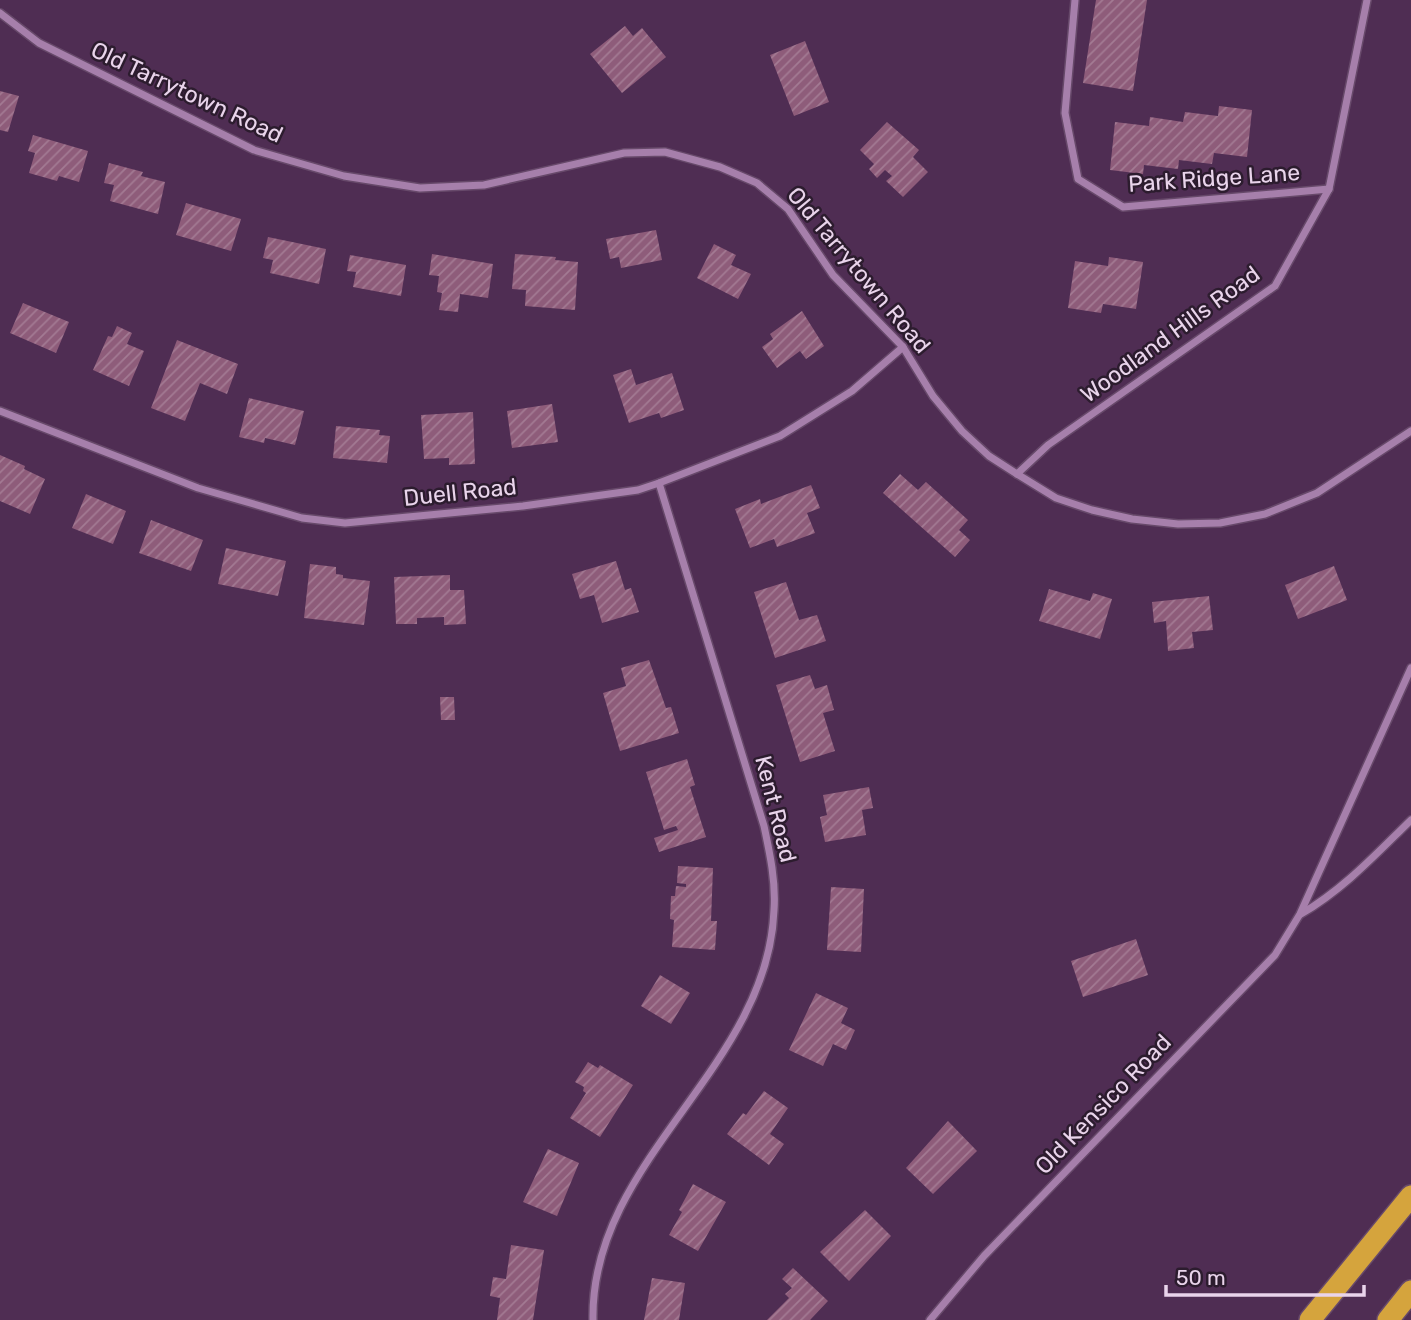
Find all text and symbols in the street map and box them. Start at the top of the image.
street label: Old Tarrytown Road [87,35,287,149]
street label: Park Ridge Lane [1127,158,1301,198]
street label: Old Tarrytown Road [781,181,937,359]
street label: Woodland Hills Road [1075,260,1265,408]
street label: Duell Road [402,472,518,512]
street label: Kent Road [749,753,803,865]
street label: Old Kensico Road [1029,1028,1177,1180]
scale bar [1166,1254,1364,1298]
text: 50 m [1176,1265,1226,1290]

